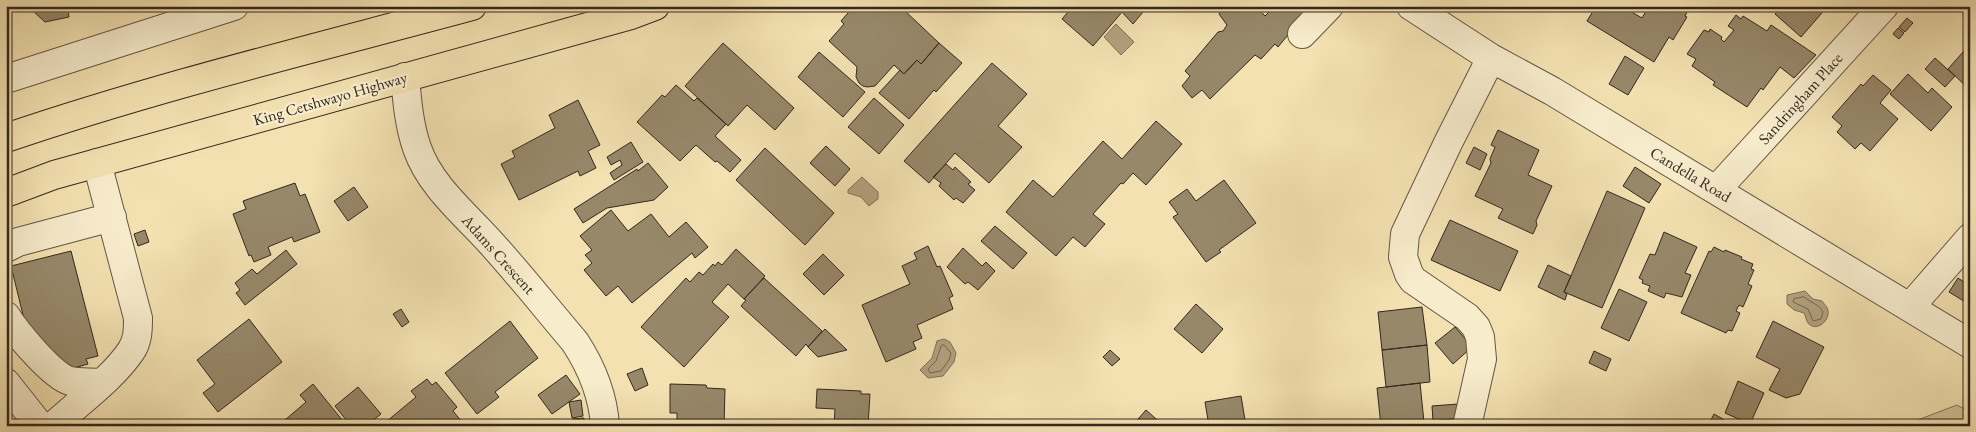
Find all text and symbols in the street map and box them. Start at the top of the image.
street label: Sandringham Place [1753,48,1847,149]
street label: King Cetshwayo Highway [251,66,411,131]
street label: Candella Road [1646,142,1736,207]
street label: Adams Crescent [457,209,540,299]

